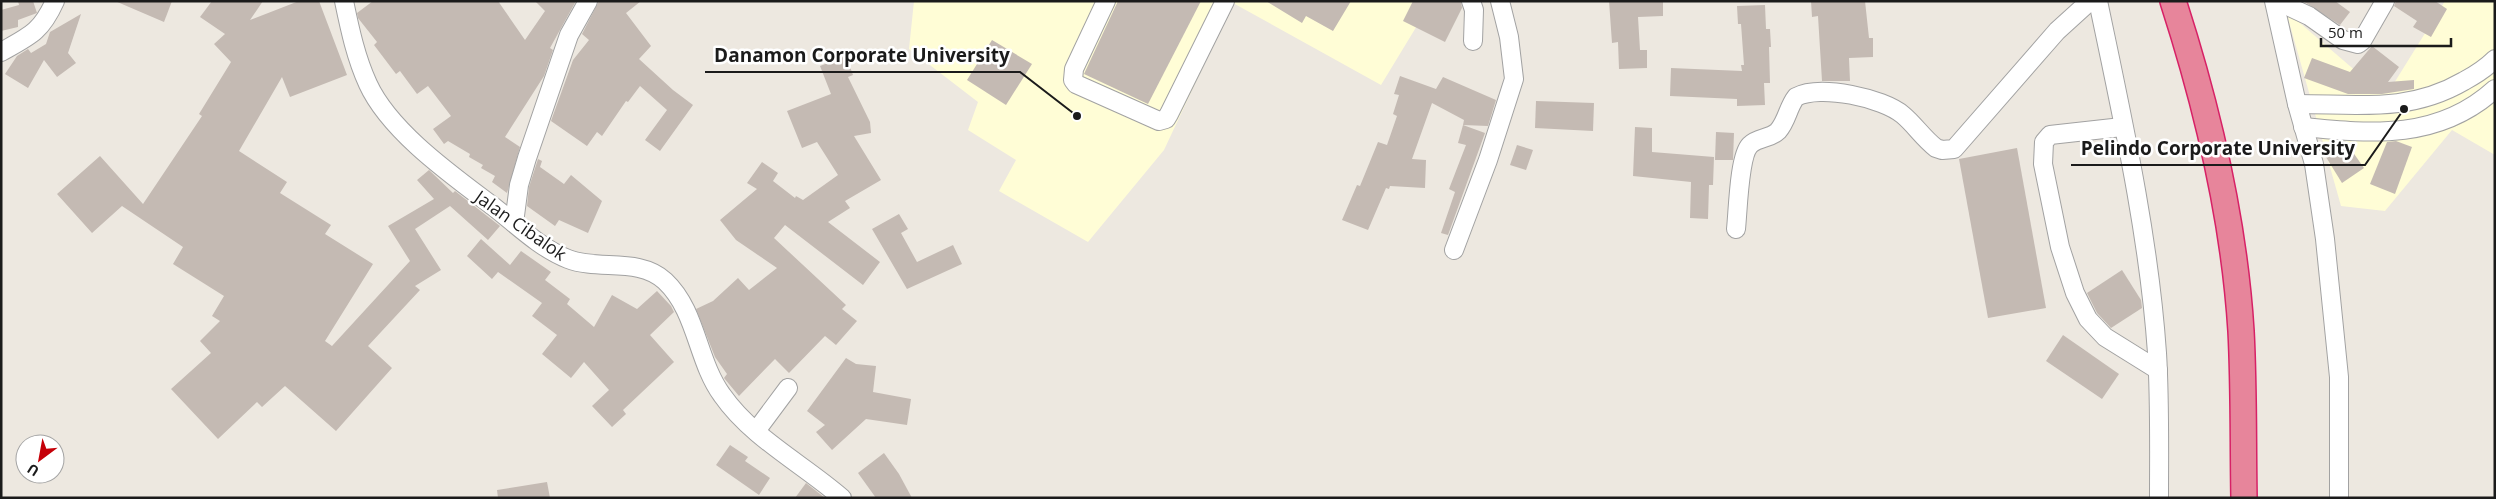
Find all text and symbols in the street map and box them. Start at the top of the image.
scale bar [2321,15,2451,47]
text: 50 m [2328,22,2363,42]
callout: Danamon Corporate University [705,38,1020,72]
text: Danamon Corporate University [714,42,1010,68]
callout: Pelindo Corporate University [2071,131,2365,165]
text: Pelindo Corporate University [2081,135,2355,161]
street label: Jalan Cibalok [469,183,572,266]
north arrow [15,434,65,484]
text: U [23,460,42,481]

